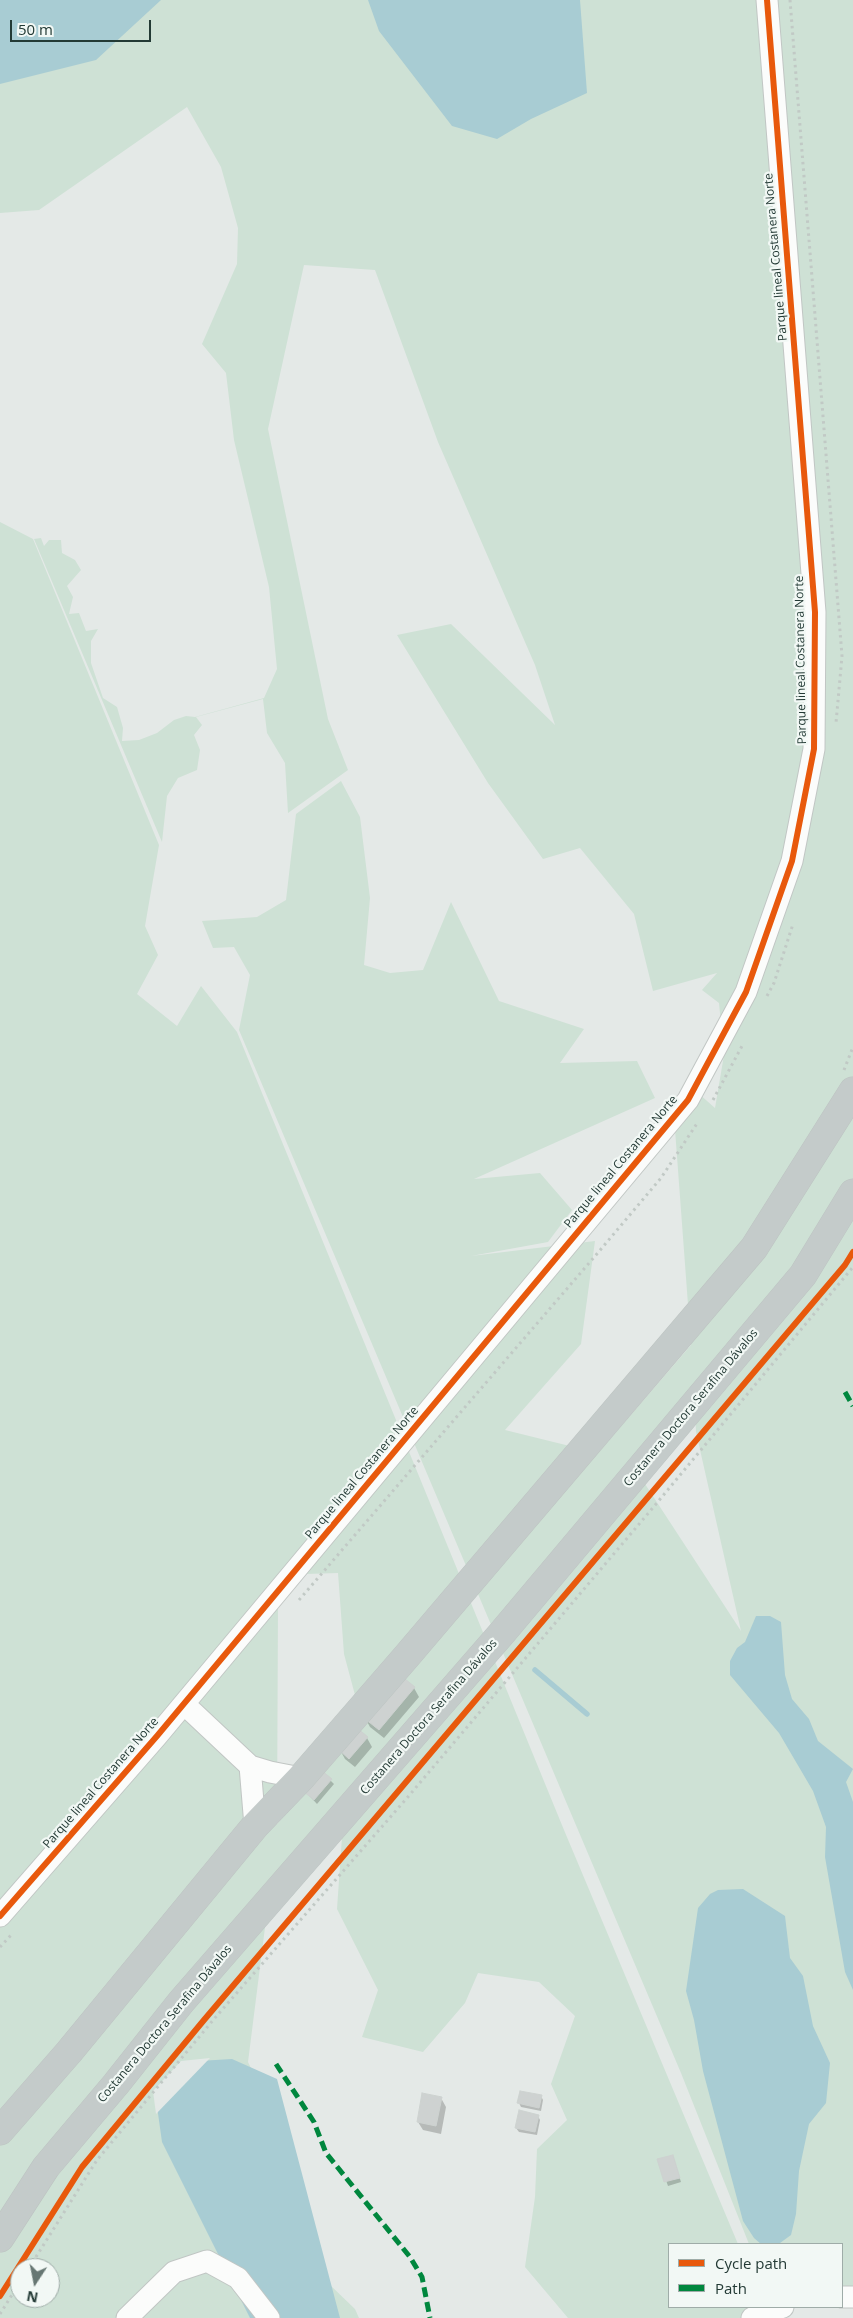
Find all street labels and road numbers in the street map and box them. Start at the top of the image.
street label: Parque lineal Costanera Norte [761,172,791,342]
street label: Parque lineal Costanera Norte [792,576,810,744]
street label: Parque lineal Costanera Norte [561,1093,681,1231]
street label: Costanera Doctora Serafina Dávalos [621,1326,761,1490]
street label: Parque lineal Costanera Norte [302,1404,422,1542]
street label: Costanera Doctora Serafina Dávalos [358,1636,500,1798]
street label: Parque lineal Costanera Norte [40,1715,162,1851]
street label: Costanera Doctora Serafina Dávalos [95,1942,235,2106]

